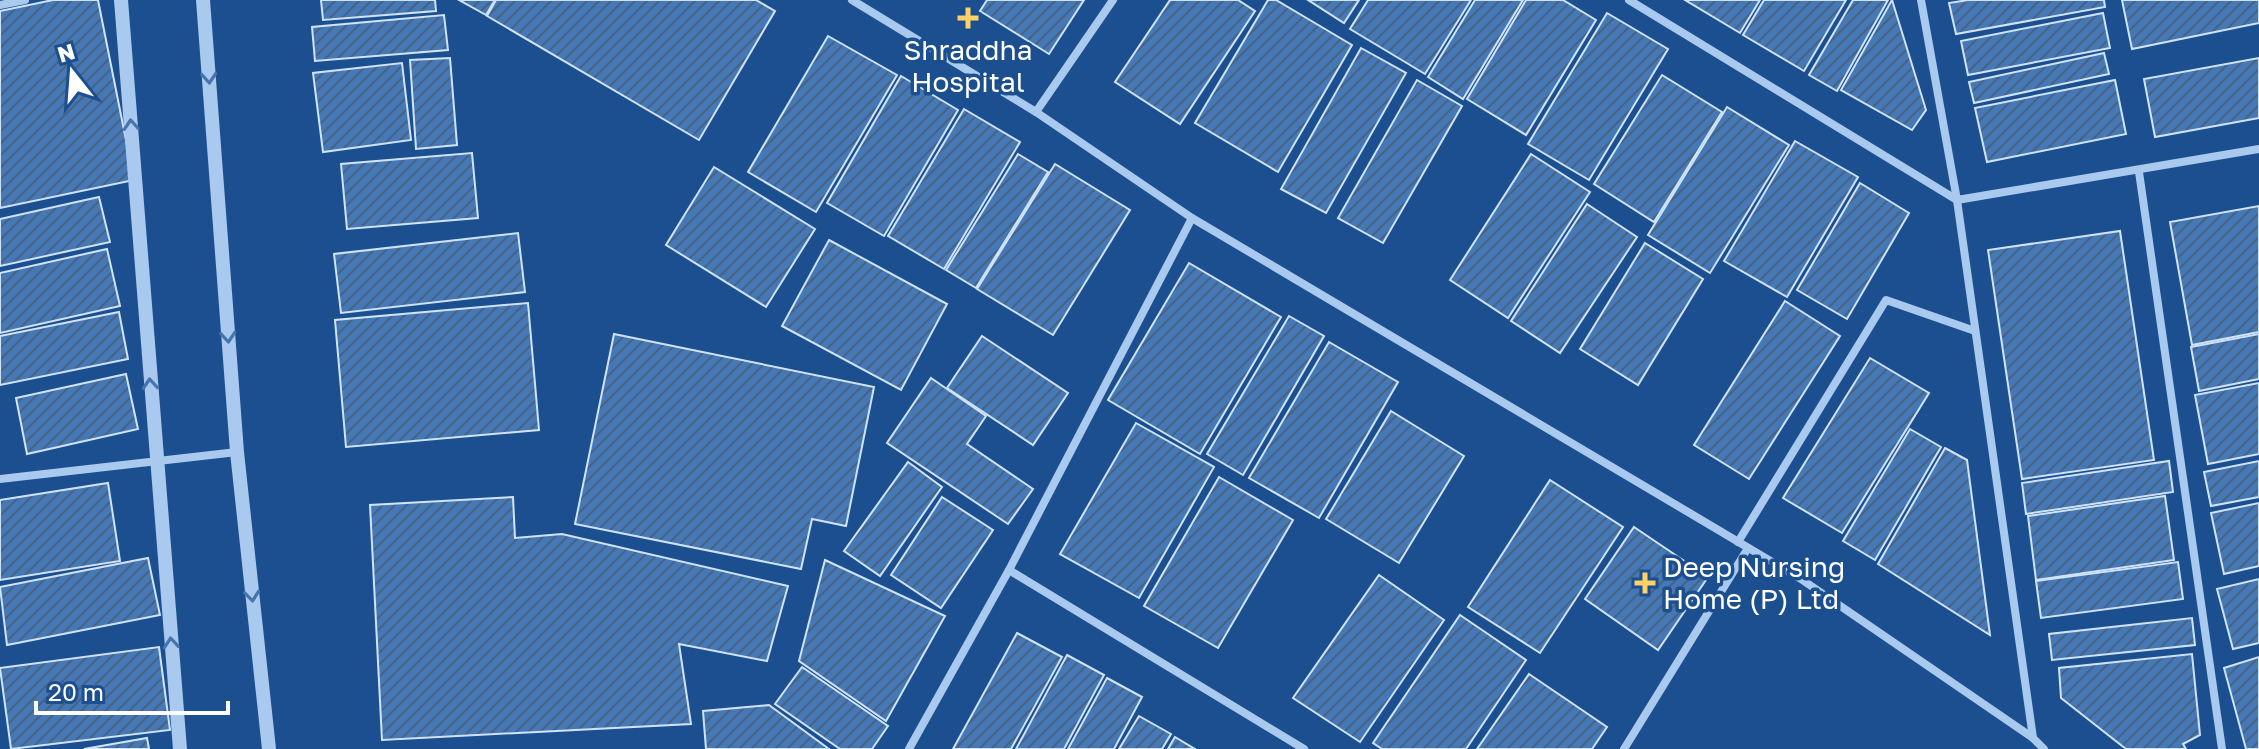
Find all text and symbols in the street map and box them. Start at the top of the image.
marker: Shraddha Hospital [957,7,979,29]
north arrow [32,32,112,112]
place label: Shraddha Hospital [903,33,1033,98]
text: N [54,37,78,68]
one-way arrow [200,72,217,85]
one-way arrow [122,118,139,131]
one-way arrow [219,331,236,344]
one-way arrow [142,377,159,390]
place label: Deep Nursing Home (P) Ltd [1663,550,1845,615]
marker: Deep Nursing Home (P) Ltd [1634,572,1656,594]
one-way arrow [244,590,261,603]
one-way arrow [163,636,180,649]
scale bar [36,665,228,715]
text: 20 m [48,677,104,706]

